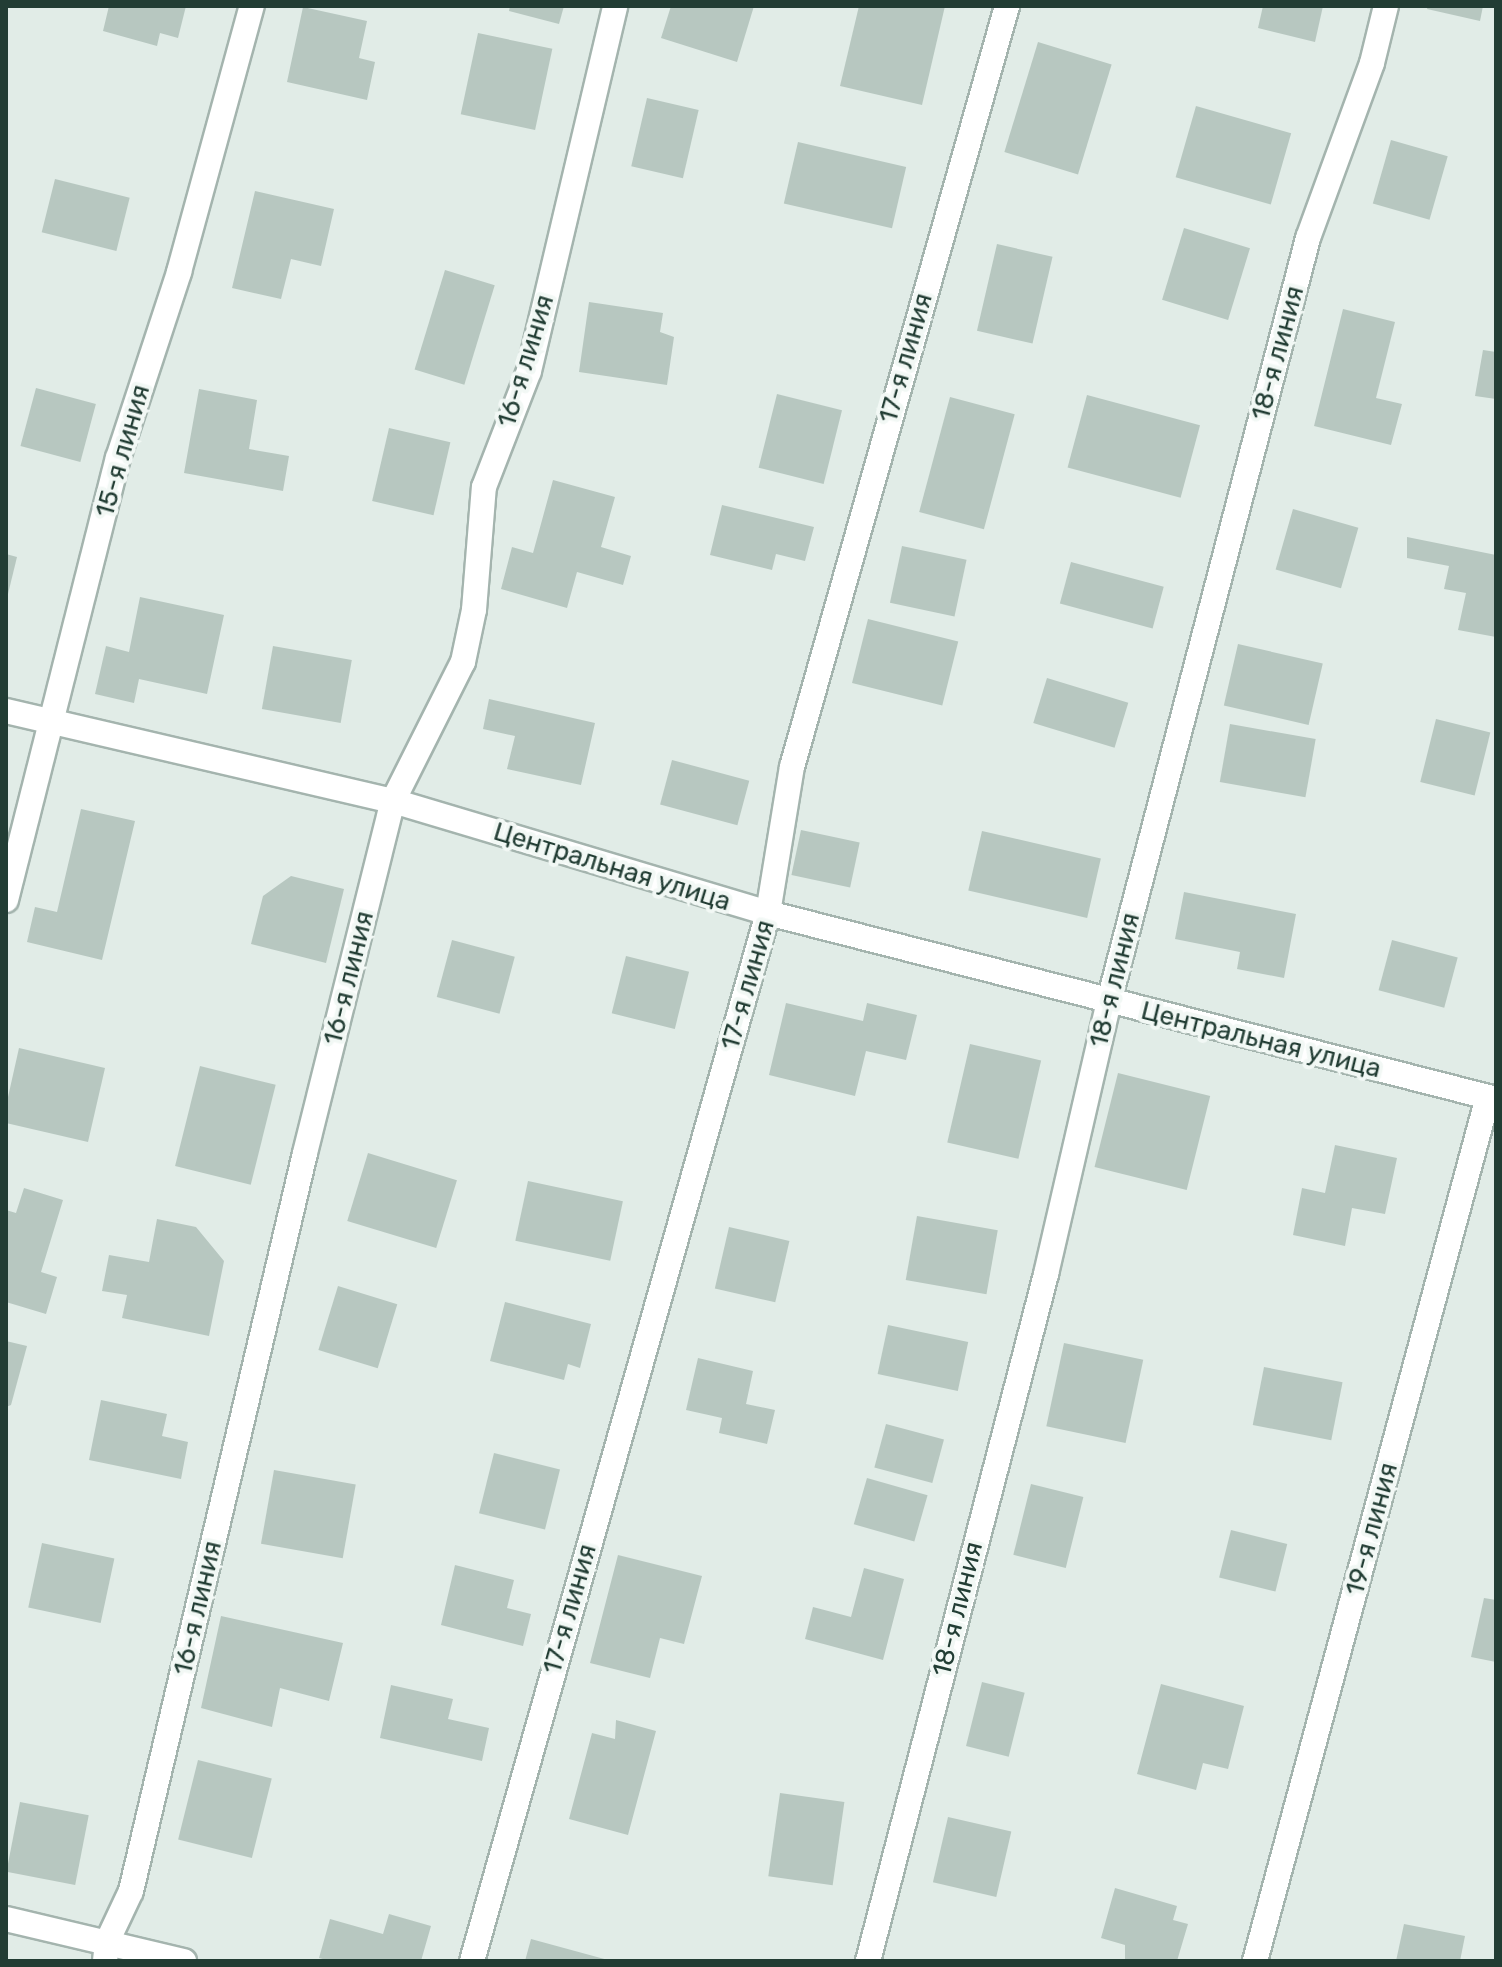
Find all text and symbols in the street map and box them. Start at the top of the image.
street label: 18-я линия [1245,283,1311,423]
street label: 17-я линия [873,290,939,426]
street label: 16-я линия [491,291,561,431]
street label: 15-я линия [89,381,157,521]
street label: Центральная улица [490,816,734,918]
street label: 16-я линия [317,908,381,1048]
street label: 18-я линия [1083,909,1147,1051]
street label: 17-я линия [715,917,781,1053]
street label: Центральная улица [1138,995,1384,1085]
street label: 19-я линия [1339,1459,1405,1599]
street label: 16-я линия [167,1538,229,1678]
street label: 18-я линия [926,1538,990,1680]
street label: 17-я линия [537,1541,603,1677]

